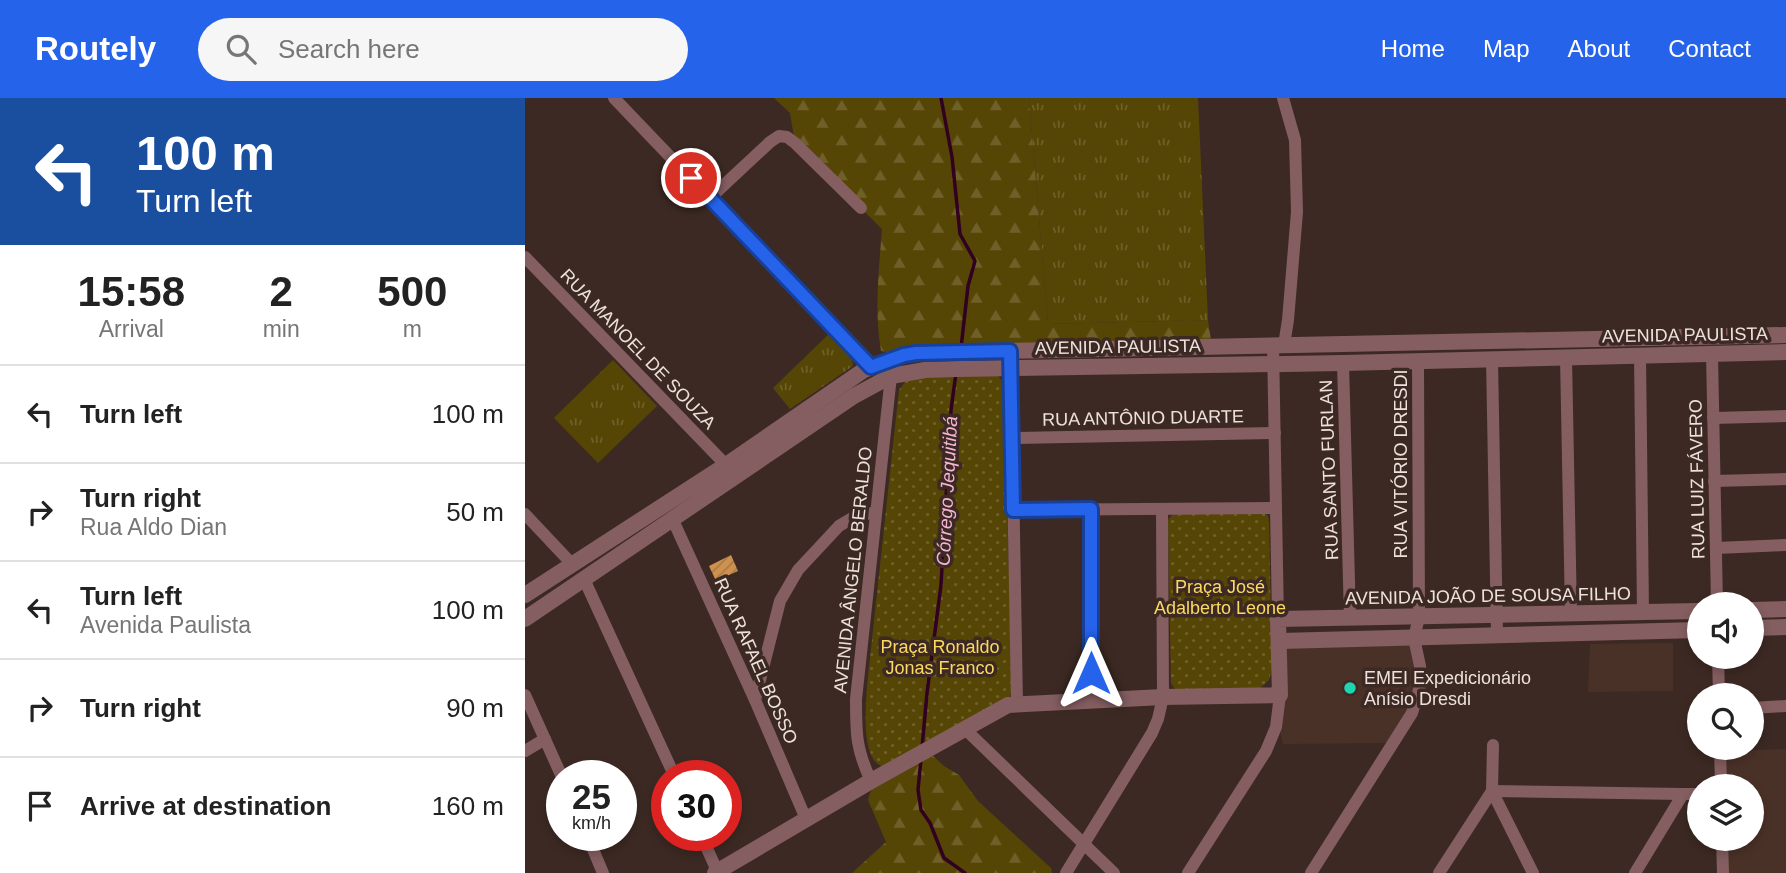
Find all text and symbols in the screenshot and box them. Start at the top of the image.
search box [198,18,688,81]
text: Routely [35,30,156,67]
icon: search [222,30,260,68]
text: Search here [278,34,420,64]
text: Home [1381,35,1445,62]
text: Map [1483,35,1530,62]
text: About [1568,35,1630,62]
text: Contact [1668,35,1751,62]
icon: left [21,126,112,217]
text: 100 m [136,126,275,180]
pin [661,148,721,208]
icon: arrive [672,159,710,197]
text: Turn left [136,183,252,219]
street label: RUA MANOEL DE SOUZA [556,265,720,433]
text: 15:58 [78,268,185,315]
text: 2 [269,268,293,315]
text: 500 [377,268,447,315]
text: Arrival [99,316,164,342]
text: min [263,316,300,342]
text: m [403,316,422,342]
street label: AVENIDA PAULISTA [1602,324,1768,346]
street label: AVENIDA PAULISTA [1035,336,1201,358]
street label: RUA VITÓRIO DRESDI [1390,369,1411,559]
street label: RUA SANTO FURLAN [1316,379,1342,561]
icon: left [21,395,59,433]
text: Turn left [80,399,182,429]
text: 100 m [432,399,504,429]
street label: RUA LUIZ FÁVERO [1686,399,1708,559]
street label: RUA ANTÔNIO DUARTE [1042,405,1244,430]
water label: Córrego Jequitibá [933,416,961,566]
street label: AVENIDA ÂNGELO BERALDO [830,446,876,694]
text: Turn right [80,483,201,513]
icon: right [21,493,59,531]
text: 50 m [446,497,504,527]
text: Rua Aldo Dian [80,514,227,540]
street label: RUA RAFAEL BOSSO [710,575,802,747]
park label: Praça José Adalberto Leone [1154,577,1286,618]
text: Turn left [80,581,182,611]
street label: AVENIDA JOÃO DE SOUSA FILHO [1345,583,1631,608]
icon: left [21,591,59,629]
map controls [1687,592,1764,851]
button: sound [1687,592,1764,669]
text: 100 m [432,595,504,625]
text: Avenida Paulista [80,612,251,638]
position arrow [1054,636,1128,710]
park label: Praça Ronaldo Jonas Franco [880,637,1000,678]
place label: EMEI Expedicionário Anísio Dresdi [1364,668,1531,709]
marker: EMEI Expedicionário Anísio Dresdi [1342,680,1358,696]
button: search [1687,683,1764,760]
icon: right [21,689,59,727]
text: Turn right [80,693,201,723]
text: 90 m [446,693,504,723]
speed limit sign: 30 [651,760,742,851]
button: layers [1687,774,1764,851]
text: 25 [572,777,611,816]
icon: arrive [21,787,59,825]
text: Arrive at destination [80,791,331,821]
text: 160 m [432,791,504,821]
text: km/h [572,813,611,833]

